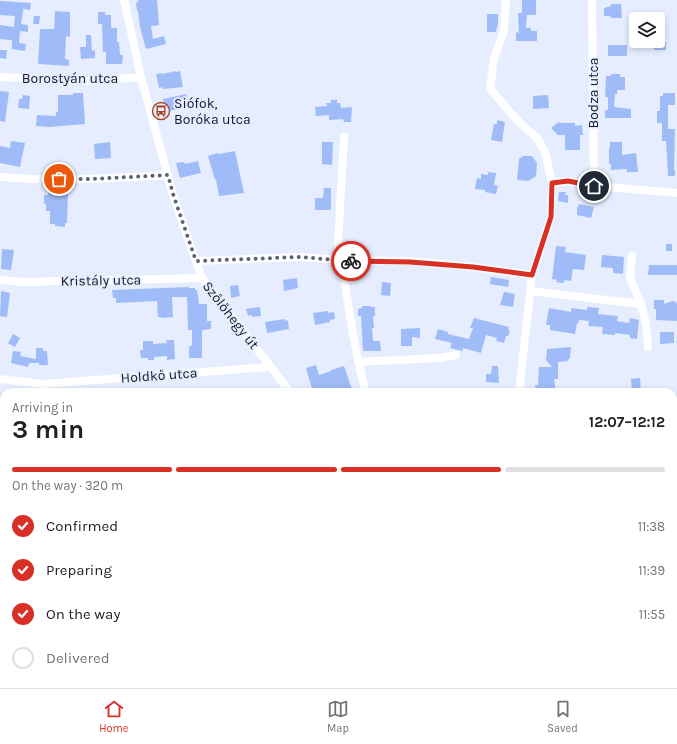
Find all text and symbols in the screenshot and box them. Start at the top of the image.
map controls [629,12,665,48]
button: layers [629,12,665,48]
street label: Bodza utca [585,58,602,129]
street label: Borostyán utca [22,70,118,87]
place label: Siófok, Boróka utca [174,95,251,128]
bus stop icon: Siófok, Boróka utca [151,101,171,121]
pin [42,162,76,196]
icon: bag [48,168,70,190]
pin [577,169,611,203]
icon: home [583,175,605,197]
courier [331,241,371,281]
icon: bike [340,250,362,272]
street label: Kristály utca [61,271,141,290]
street label: Szőlőhegy út [199,278,262,353]
street label: Holdkő utca [120,364,198,387]
text: Arriving in [12,400,73,415]
text: 12:07–12:12 [589,413,665,431]
text: 3 min [12,414,84,445]
text: On the way · 320 m [12,478,123,493]
icon: check [12,515,34,537]
text: Confirmed [46,517,118,535]
text: 11:38 [638,519,665,534]
icon: check [12,559,34,581]
text: Preparing [46,561,112,579]
text: 11:39 [638,563,665,578]
icon: check [12,603,34,625]
text: On the way [46,605,120,623]
text: 11:55 [639,607,665,622]
text: Delivered [46,649,110,667]
tab: Home [99,698,129,735]
tab: Map [327,698,349,735]
tab: Saved [547,698,578,735]

